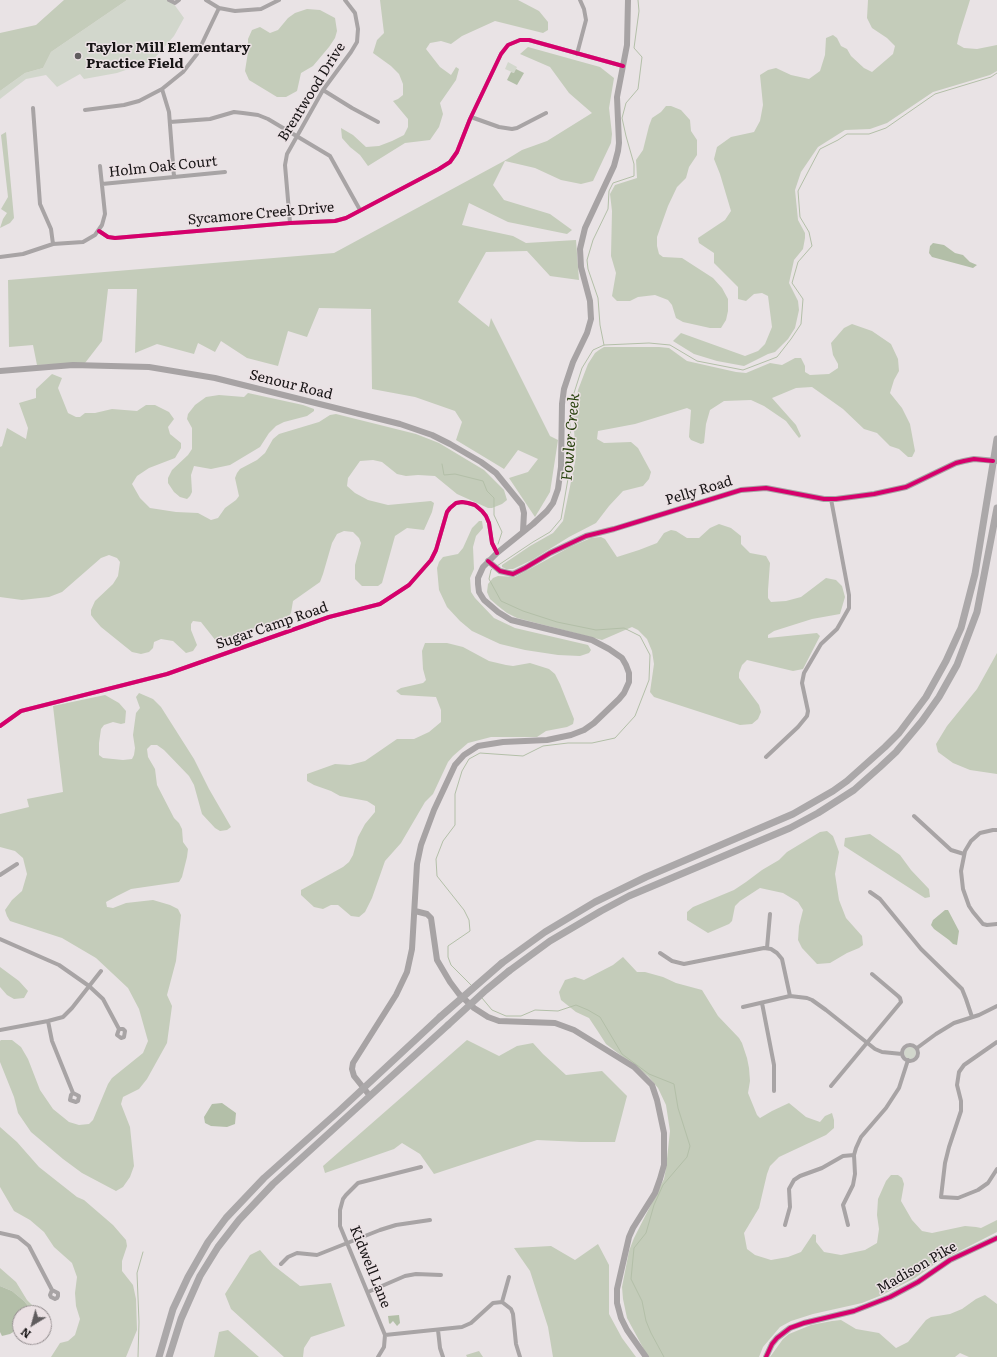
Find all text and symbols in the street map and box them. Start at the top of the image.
street label: Brentwood Drive [275,39,349,145]
place label: Taylor Mill Elementary Practice Field [86,40,250,72]
marker: Taylor Mill Elementary Practice Field [73,51,83,61]
street label: Holm Oak Court [108,153,218,181]
street label: Sycamore Creek Drive [187,199,335,229]
street label: Senour Road [248,367,334,403]
water label: Fowler Creek [558,392,584,482]
street label: Pelly Road [663,473,735,509]
street label: Sugar Camp Road [214,599,330,653]
street label: Kidwell Lane [346,1223,394,1311]
street label: Madison Pike [874,1238,960,1298]
north arrow [12,1305,52,1345]
text: N [17,1325,34,1343]

